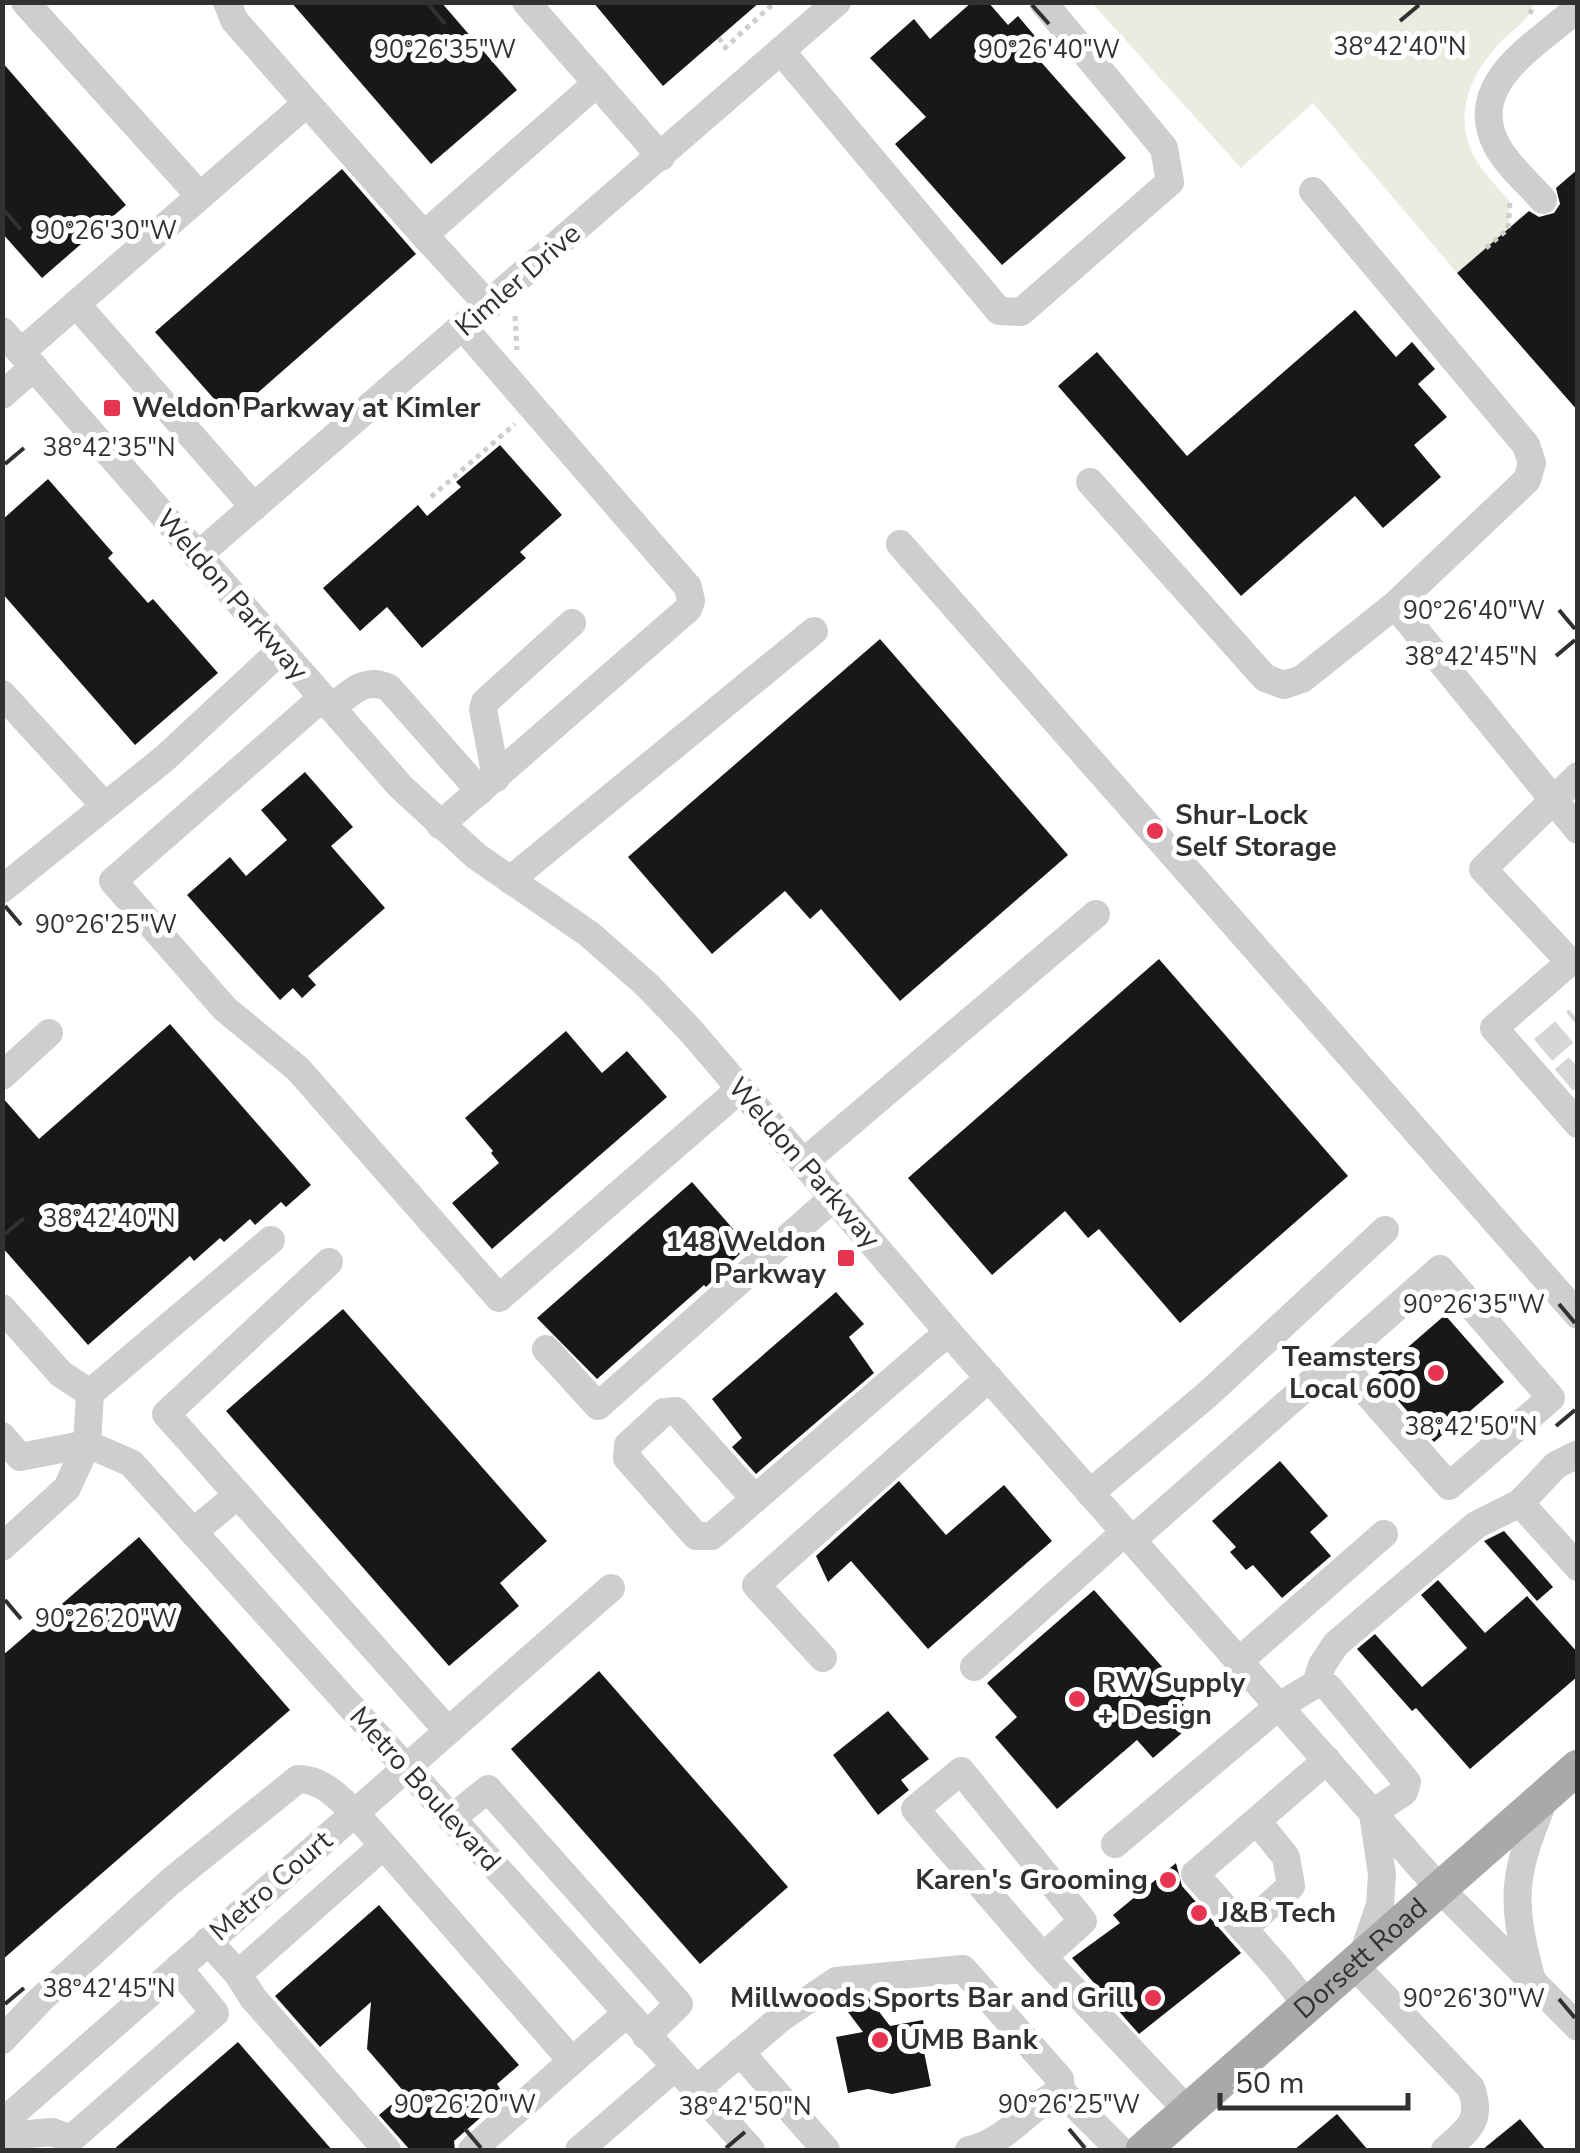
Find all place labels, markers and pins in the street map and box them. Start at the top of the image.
place label: Weldon Parkway at Kimler [132,389,481,427]
marker: Weldon Parkway at Kimler [101,397,123,419]
place label: Shur-Lock Self Storage [1175,796,1337,866]
marker: Shur-Lock Self Storage [1144,820,1166,842]
place label: 148 Weldon Parkway [665,1223,826,1293]
marker: 148 Weldon Parkway [835,1247,857,1269]
place label: Teamsters Local 600 [1282,1338,1416,1408]
marker: Teamsters Local 600 [1425,1362,1447,1384]
place label: RW Supply + Design [1097,1664,1246,1734]
marker: RW Supply + Design [1066,1688,1088,1710]
place label: Karen's Grooming [915,1861,1148,1899]
marker: Karen's Grooming [1157,1869,1179,1891]
place label: J&B Tech [1218,1894,1336,1932]
marker: J&B Tech [1188,1902,1210,1924]
place label: Millwoods Sports Bar and Grill [730,1979,1133,2017]
marker: Millwoods Sports Bar and Grill [1142,1987,1164,2009]
place label: UMB Bank [900,2021,1039,2059]
marker: UMB Bank [869,2029,891,2051]

